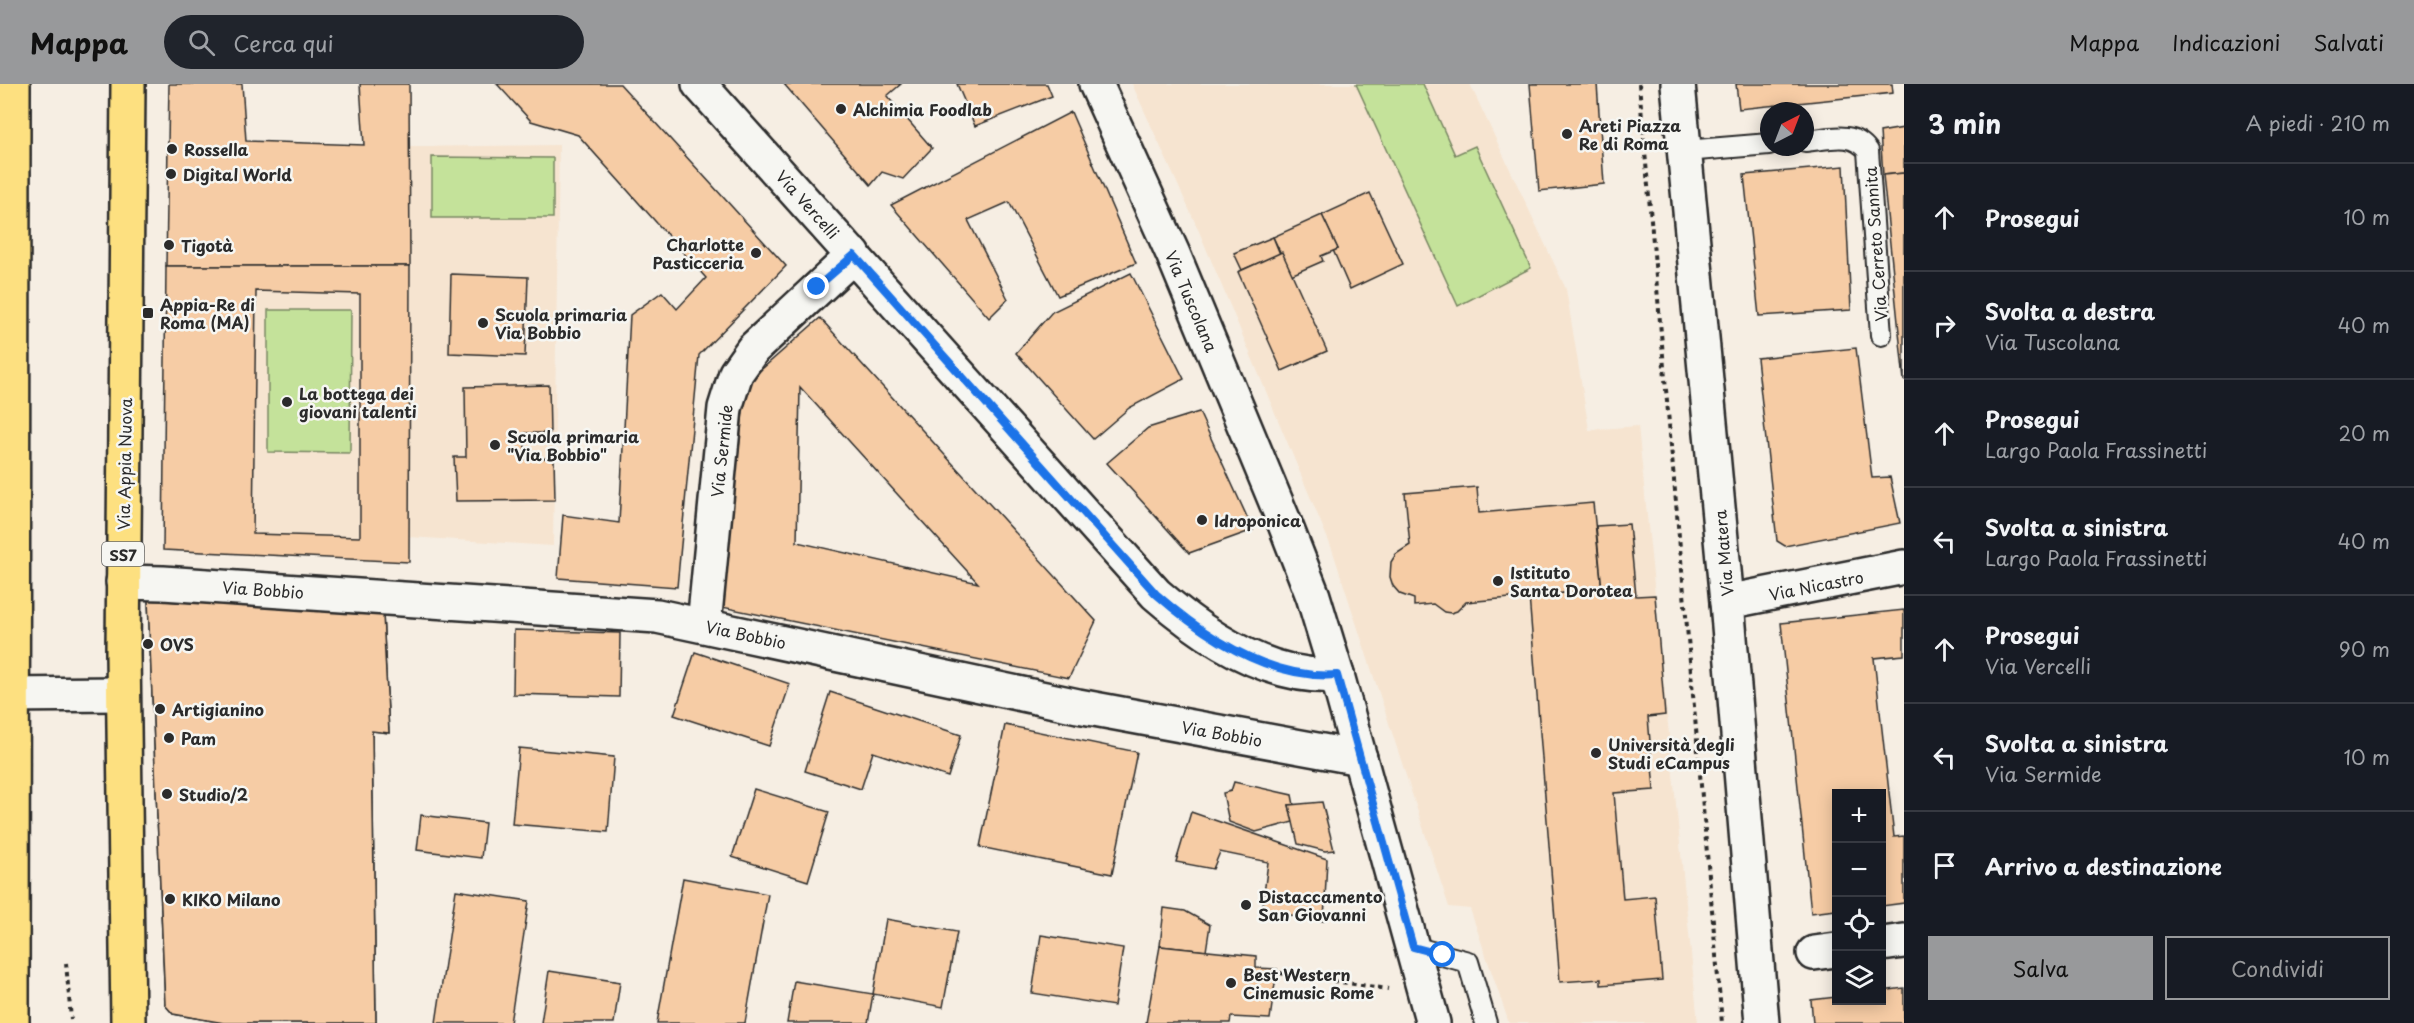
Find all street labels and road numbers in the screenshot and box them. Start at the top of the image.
street label: Via Vercelli [771,164,845,244]
street label: Via Cerreto Sannita [1858,166,1892,322]
street label: Via Tuscolana [1160,247,1224,355]
street label: Via Appia Nuova [111,398,137,530]
street label: Via Sermide [704,403,738,499]
street label: Via Matera [1707,508,1739,597]
road number: SS7 [102,542,144,566]
street label: Via Nicastro [1767,564,1866,606]
street label: Via Bobbio [221,574,305,604]
street label: Via Bobbio [704,614,789,654]
street label: Via Bobbio [1180,714,1264,752]

